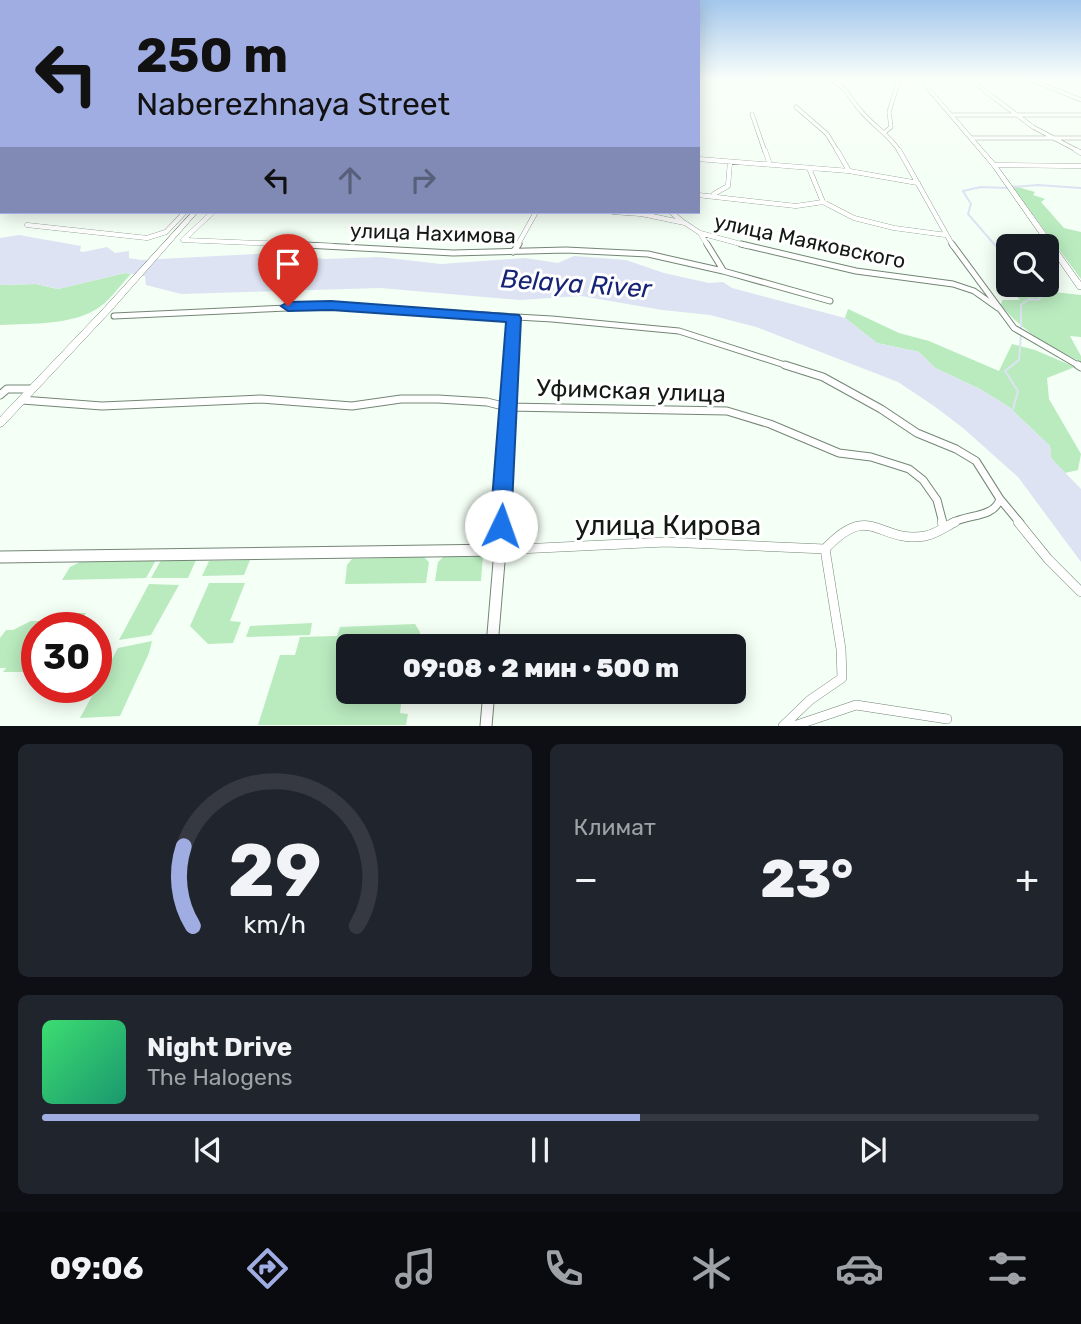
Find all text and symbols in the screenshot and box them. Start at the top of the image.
text: 250 m [136,26,288,84]
icon: left [21,28,112,119]
text: Naberezhnaya Street [136,85,450,123]
icon: left [258,161,296,199]
icon: ahead [331,161,369,199]
icon: right [404,161,442,199]
street label: улица Маяковского [712,208,908,274]
street label: улица Нахимова [350,218,516,248]
pin [258,234,318,306]
map controls [996,234,1059,297]
button: search [996,234,1059,297]
icon: arrive [269,245,307,283]
water label: Belaya River [499,263,654,305]
street label: Уфимская улица [536,374,726,408]
position arrow [464,489,538,563]
street label: улица Кирова [575,509,761,542]
speed limit sign: 30 [21,612,112,703]
text: 09:08 · 2 мин · 500 m [403,653,679,684]
text: Климат [574,813,656,841]
text: 29 [228,829,322,915]
text: 23° [760,848,853,910]
text: − [574,856,598,902]
text: + [1015,856,1039,902]
text: km/h [244,910,306,939]
text: Night Drive [147,1032,292,1063]
text: The Halogens [147,1063,293,1091]
icon: previous [189,1131,227,1169]
icon: pause [521,1131,559,1169]
icon: next [854,1131,892,1169]
icon: directions [243,1244,292,1293]
icon: music [391,1244,440,1293]
icon: phone [539,1244,588,1293]
icon: climate [687,1244,736,1293]
icon: car [835,1244,884,1293]
icon: filters [983,1244,1032,1293]
text: 09:06 [49,1249,144,1287]

